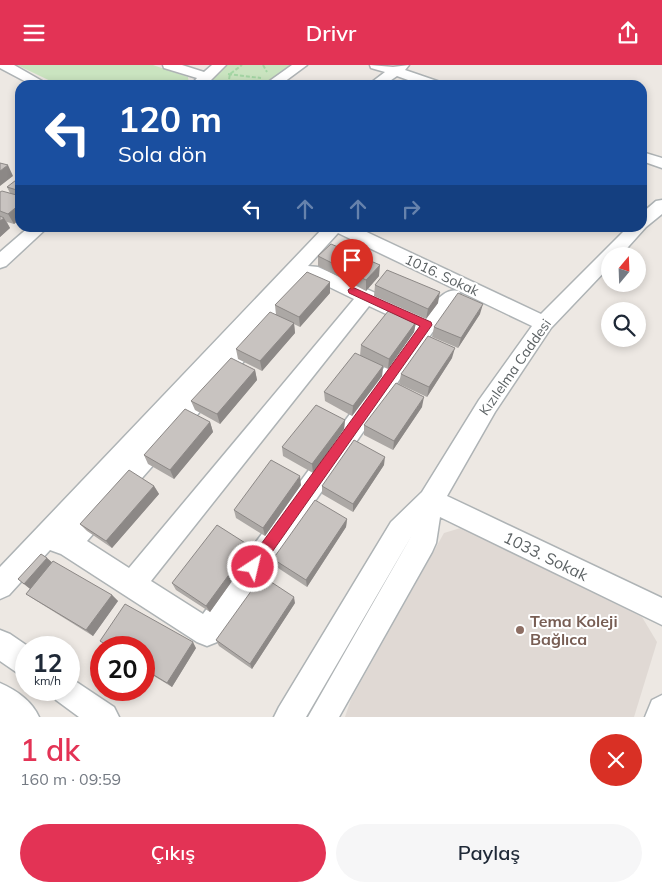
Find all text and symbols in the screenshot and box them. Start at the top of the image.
icon: menu [20,19,48,47]
text: Drivr [306,19,356,47]
icon: share [614,19,642,47]
text: 120 m [118,97,222,141]
icon: left [35,100,100,165]
text: Sola dön [118,140,207,168]
icon: left [238,195,266,223]
icon: ahead [291,195,319,223]
icon: ahead [344,195,372,223]
icon: right [397,195,425,223]
pin [331,239,373,290]
icon: arrive [338,246,366,274]
north arrow [601,247,646,293]
map controls [601,247,646,347]
street label: 1016. Sokak [402,250,483,300]
button: search [601,302,646,347]
street label: Kızılelma Caddesi [475,315,555,419]
street label: 1033. Sokak [501,527,592,585]
position arrow [226,540,278,592]
place label: Tema Koleji Bağlıca [530,611,618,649]
marker: Tema Koleji Bağlıca [514,624,526,636]
speed limit sign: 20 [90,636,155,701]
text: 12 [32,647,63,678]
text: km/h [34,673,61,688]
text: 1 dk [20,731,80,769]
button: close [590,734,642,786]
text: 160 m · 09:59 [20,769,121,789]
button: Çıkış [20,824,326,882]
button: Paylaş [336,824,642,882]

